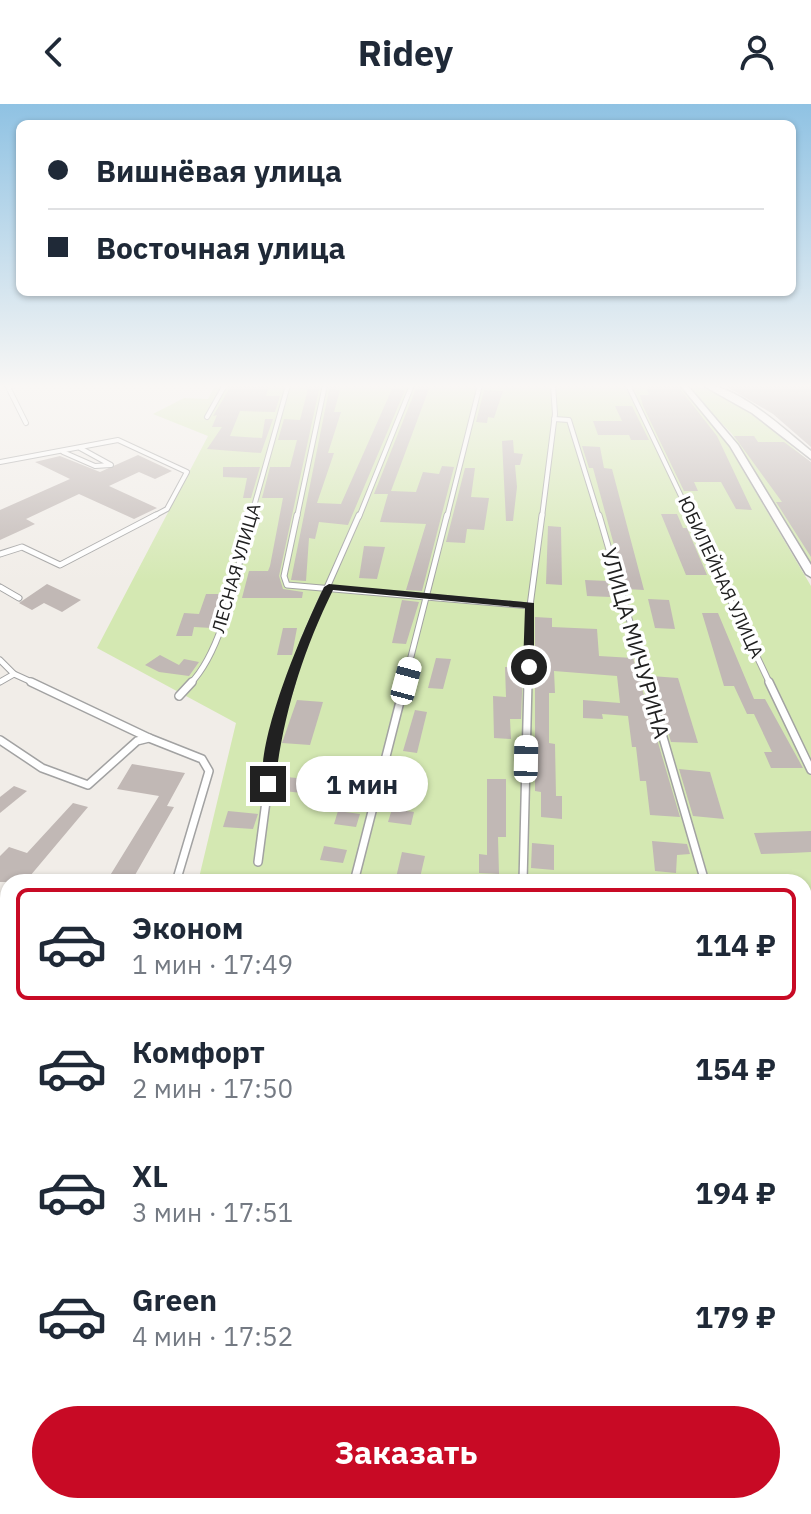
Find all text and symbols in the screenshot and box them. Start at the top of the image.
text: Ridey [358,29,453,76]
icon: back [32,30,76,74]
icon: person [735,30,779,74]
text: Вишнёвая улица [96,151,342,190]
text: Восточная улица [96,228,346,267]
street label: ЮБИЛЕЙНАЯ УЛИЦА [673,492,769,662]
street label: ЛЕСНАЯ УЛИЦА [207,500,266,635]
street label: УЛИЦА МИЧУРИНА [595,544,677,742]
route start [511,649,547,685]
car [388,655,424,707]
car [514,735,538,783]
callout: 1 мин [296,756,428,812]
route end [250,766,286,802]
text: 1 мин [326,767,398,801]
icon: car [36,908,108,980]
text: Эконом [132,908,243,947]
text: 114 ₽ [695,925,776,964]
text: 1 мин · 17:49 [132,947,293,981]
icon: car [36,1032,108,1104]
text: Комфорт [132,1032,265,1071]
text: 154 ₽ [695,1049,776,1088]
text: 2 мин · 17:50 [132,1071,293,1105]
icon: car [36,1156,108,1228]
text: XL [132,1156,168,1195]
text: 194 ₽ [695,1173,776,1212]
text: 3 мин · 17:51 [132,1195,293,1229]
icon: car [36,1280,108,1352]
text: Green [132,1280,217,1319]
text: 179 ₽ [695,1297,776,1336]
text: 4 мин · 17:52 [132,1319,293,1353]
button: Заказать [32,1406,780,1498]

